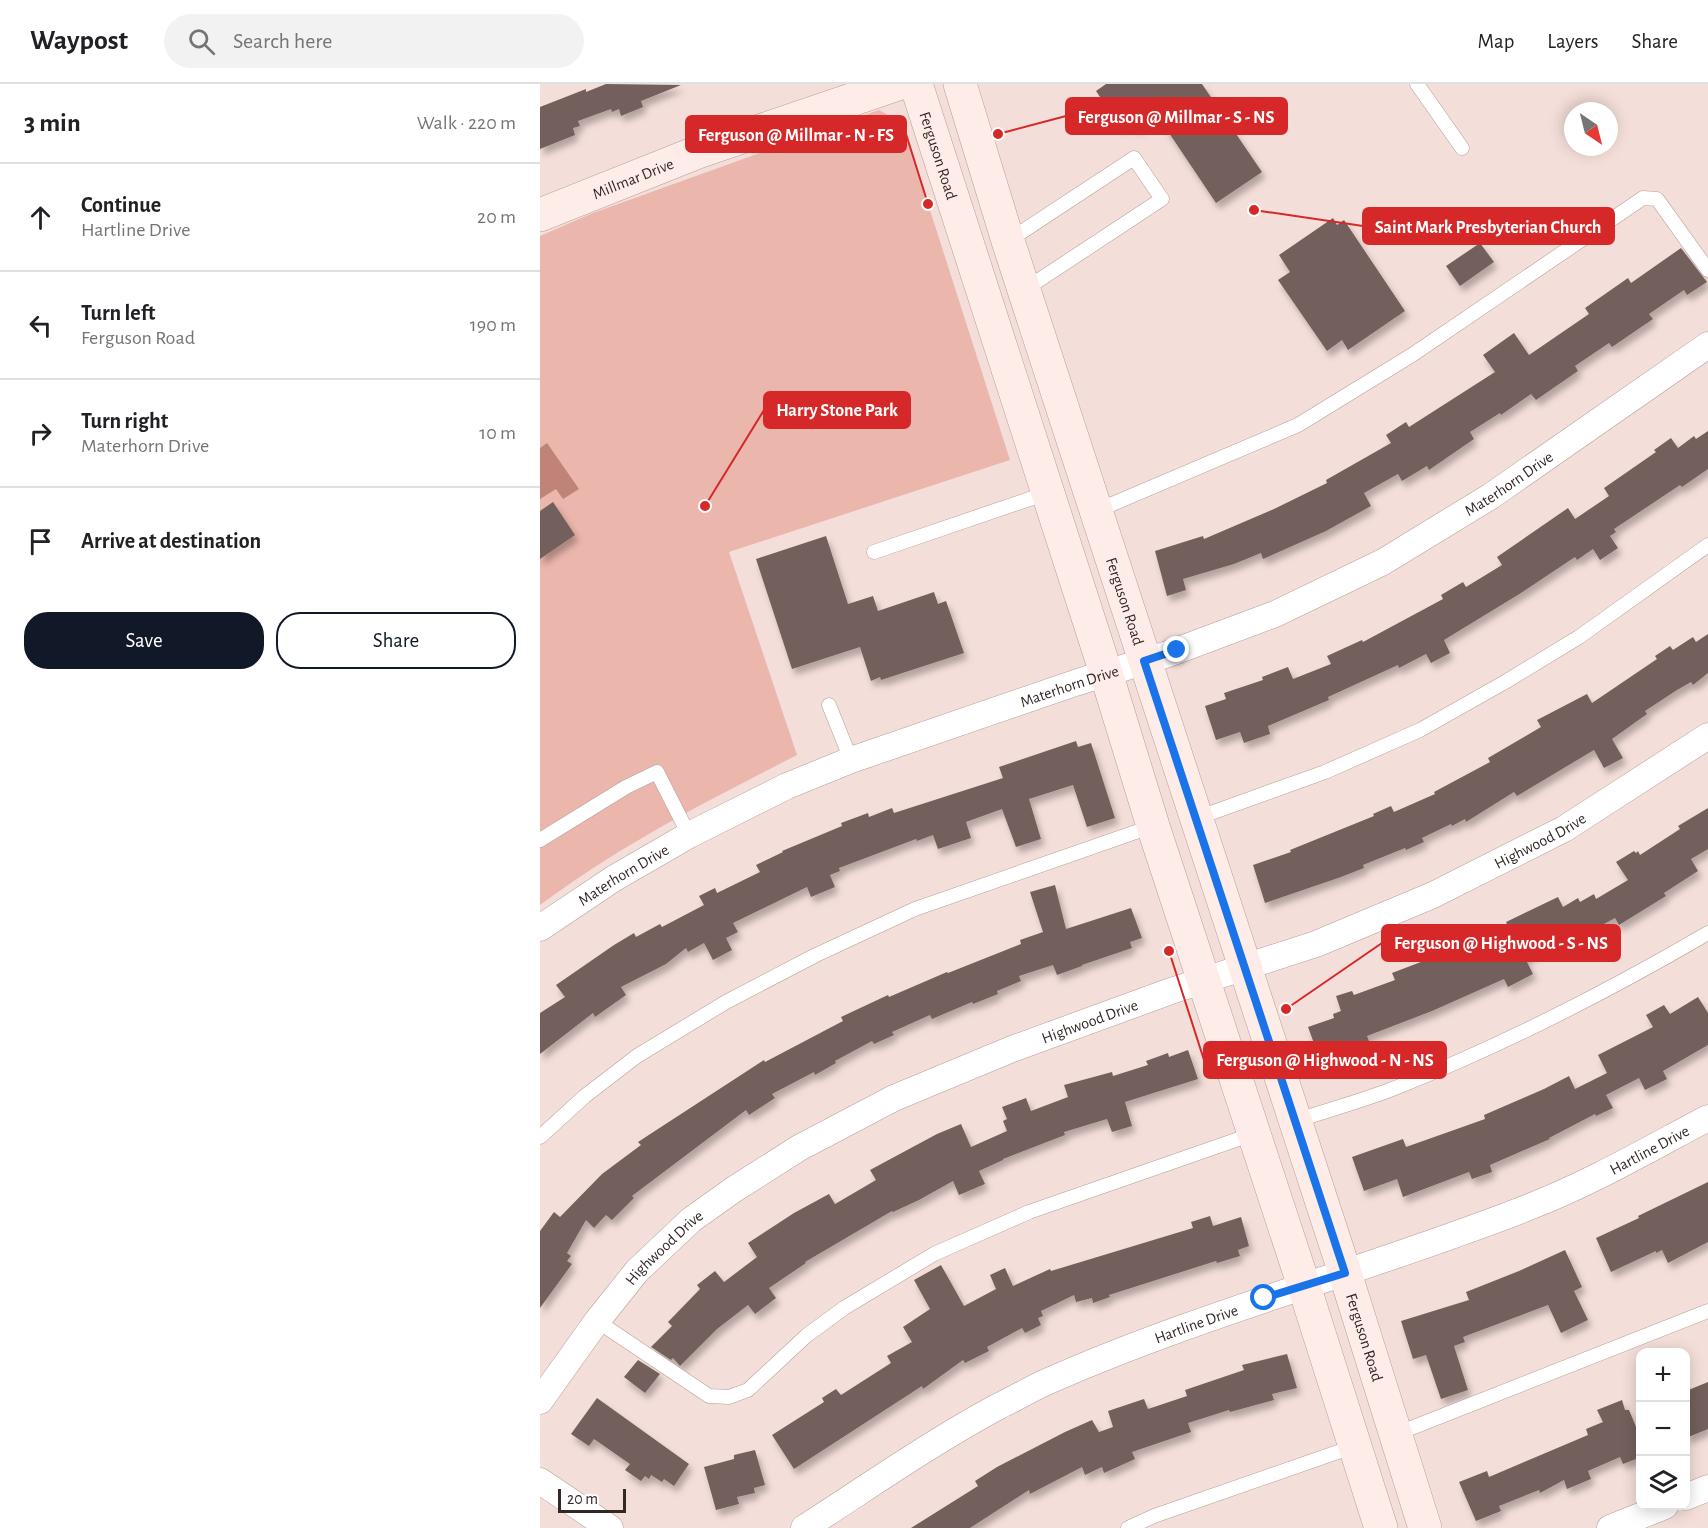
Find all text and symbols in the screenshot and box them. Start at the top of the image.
search box [164,14,584,68]
icon: search [185,25,218,58]
text: Waypost [30,27,128,55]
text: Search here [233,30,333,52]
text: Map [1478,31,1514,52]
text: Layers [1547,31,1598,52]
text: Share [1631,31,1678,52]
callout: Ferguson @ Millmar - S - NS [1066,98,1287,134]
north arrow [1564,102,1618,156]
text: Ferguson @ Millmar - S - NS [1078,109,1274,127]
text: 3 min [24,110,81,136]
street label: Ferguson Road [916,110,960,202]
text: Walk · 220 m [417,113,516,133]
callout: Ferguson @ Millmar - N - FS [686,116,906,152]
text: Ferguson @ Millmar - N - FS [698,127,894,145]
street label: Millmar Drive [591,156,676,202]
text: Continue [81,194,161,216]
icon: ahead [24,201,57,234]
text: 20 m [477,207,516,227]
callout: Saint Mark Presbyterian Church [1363,208,1614,244]
text: Saint Mark Presbyterian Church [1375,219,1601,237]
text: Hartline Drive [81,220,190,240]
text: Turn left [81,302,155,324]
icon: left [24,309,57,342]
text: 190 m [470,315,516,335]
text: Ferguson Road [81,328,195,348]
callout: Harry Stone Park [764,392,910,428]
text: Harry Stone Park [776,402,898,420]
text: Turn right [81,410,168,432]
icon: right [24,417,57,450]
text: 10 m [479,423,516,443]
text: Materhorn Drive [81,436,209,456]
street label: Materhorn Drive [1462,449,1556,519]
icon: arrive [24,525,57,558]
text: Arrive at destination [81,530,261,552]
street label: Ferguson Road [1103,556,1146,647]
button: Save [24,612,264,669]
button: Share [276,612,516,669]
route end [1163,636,1189,662]
street label: Materhorn Drive [1018,663,1121,710]
street label: Highwood Drive [1492,810,1589,872]
street label: Materhorn Drive [576,842,672,909]
callout: Ferguson @ Highwood - S - NS [1382,925,1620,961]
text: Ferguson @ Highwood - S - NS [1394,935,1608,953]
street label: Highwood Drive [1040,997,1140,1047]
callout: Ferguson @ Highwood - N - NS [1204,1042,1446,1078]
text: Ferguson @ Highwood - N - NS [1216,1052,1434,1070]
street label: Hartline Drive [1607,1123,1692,1178]
street label: Highwood Drive [622,1207,706,1288]
route start [1250,1284,1276,1310]
street label: Ferguson Road [1343,1291,1385,1383]
street label: Hartline Drive [1152,1302,1240,1346]
map controls [1636,1348,1690,1510]
button: + [1636,1348,1690,1402]
button: − [1636,1402,1690,1456]
button: layers [1636,1456,1690,1510]
scale bar [558,1486,626,1514]
text: 20 m [567,1491,598,1507]

